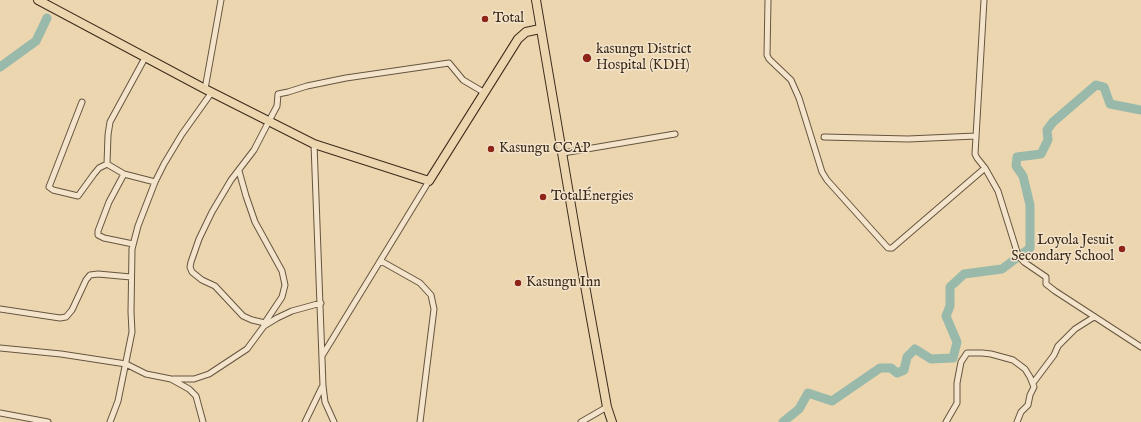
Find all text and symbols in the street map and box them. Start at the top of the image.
place label: Total [493,11,524,27]
marker: Total [480,14,490,24]
place label: kasungu District Hospital (KDH) [596,42,691,74]
marker: kasungu District Hospital (KDH) [581,52,593,64]
place label: Kasungu CCAP [499,141,590,157]
marker: Kasungu CCAP [486,144,496,154]
place label: TotalÉnergies [551,189,634,205]
marker: TotalÉnergies [538,192,548,202]
place label: Loyola Jesuit Secondary School [1011,233,1114,266]
marker: Loyola Jesuit Secondary School [1117,244,1127,254]
place label: Kasungu Inn [526,275,601,291]
marker: Kasungu Inn [513,278,523,288]

